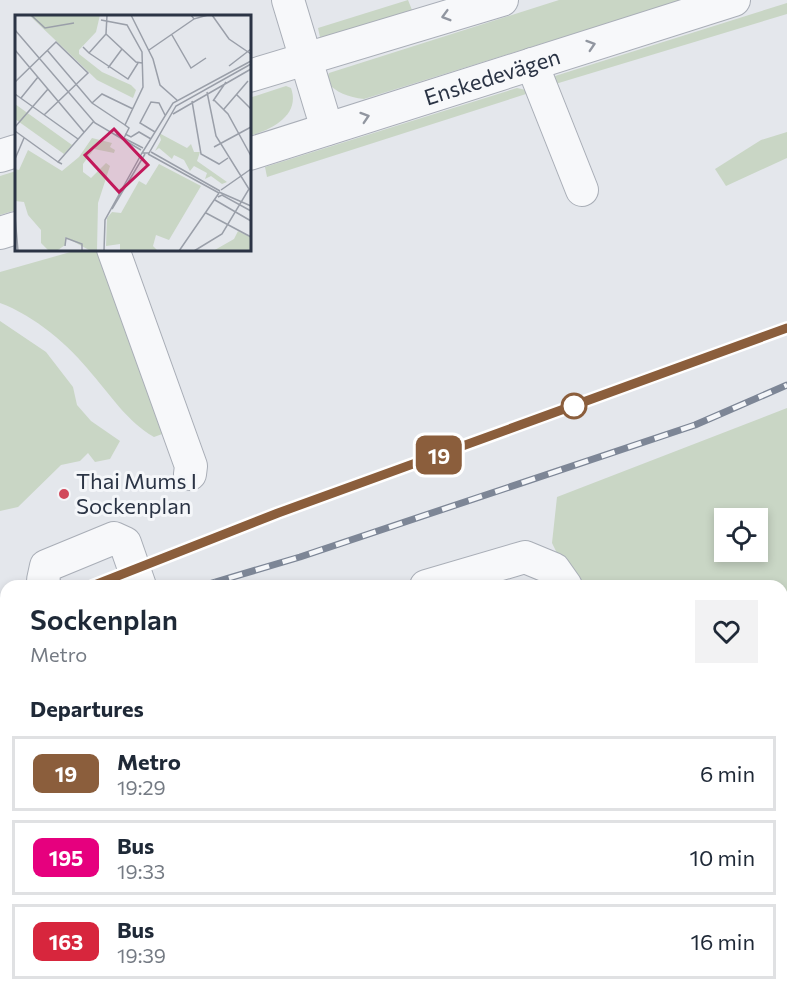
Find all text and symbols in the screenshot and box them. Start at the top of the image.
one-way arrow [441,9,452,21]
inset map [15,15,250,250]
one-way arrow [585,40,596,53]
street label: Enskedevägen [421,42,563,111]
one-way arrow [359,112,370,124]
unlabelled marker [561,393,587,419]
line badge: 19 [412,436,466,474]
text: 19 [428,443,450,468]
place label: Thai Mums I Sockenplan [76,467,197,519]
marker: Thai Mums I Sockenplan [57,487,71,501]
map controls [714,508,768,562]
button: locate [714,508,768,562]
button: heart [695,600,758,663]
text: Sockenplan [30,602,178,636]
text: Metro [30,642,87,666]
text: Departures [30,695,144,722]
text: Metro [117,748,181,775]
text: 6 min [700,760,755,787]
text: 19 [55,761,77,786]
text: 19:29 [117,775,166,799]
text: Bus [117,832,154,859]
text: 10 min [690,844,755,871]
text: 195 [49,845,83,870]
text: 19:33 [117,859,165,883]
text: Bus [117,916,154,943]
text: 16 min [691,928,755,955]
text: 163 [49,929,83,954]
text: 19:39 [117,943,166,967]

